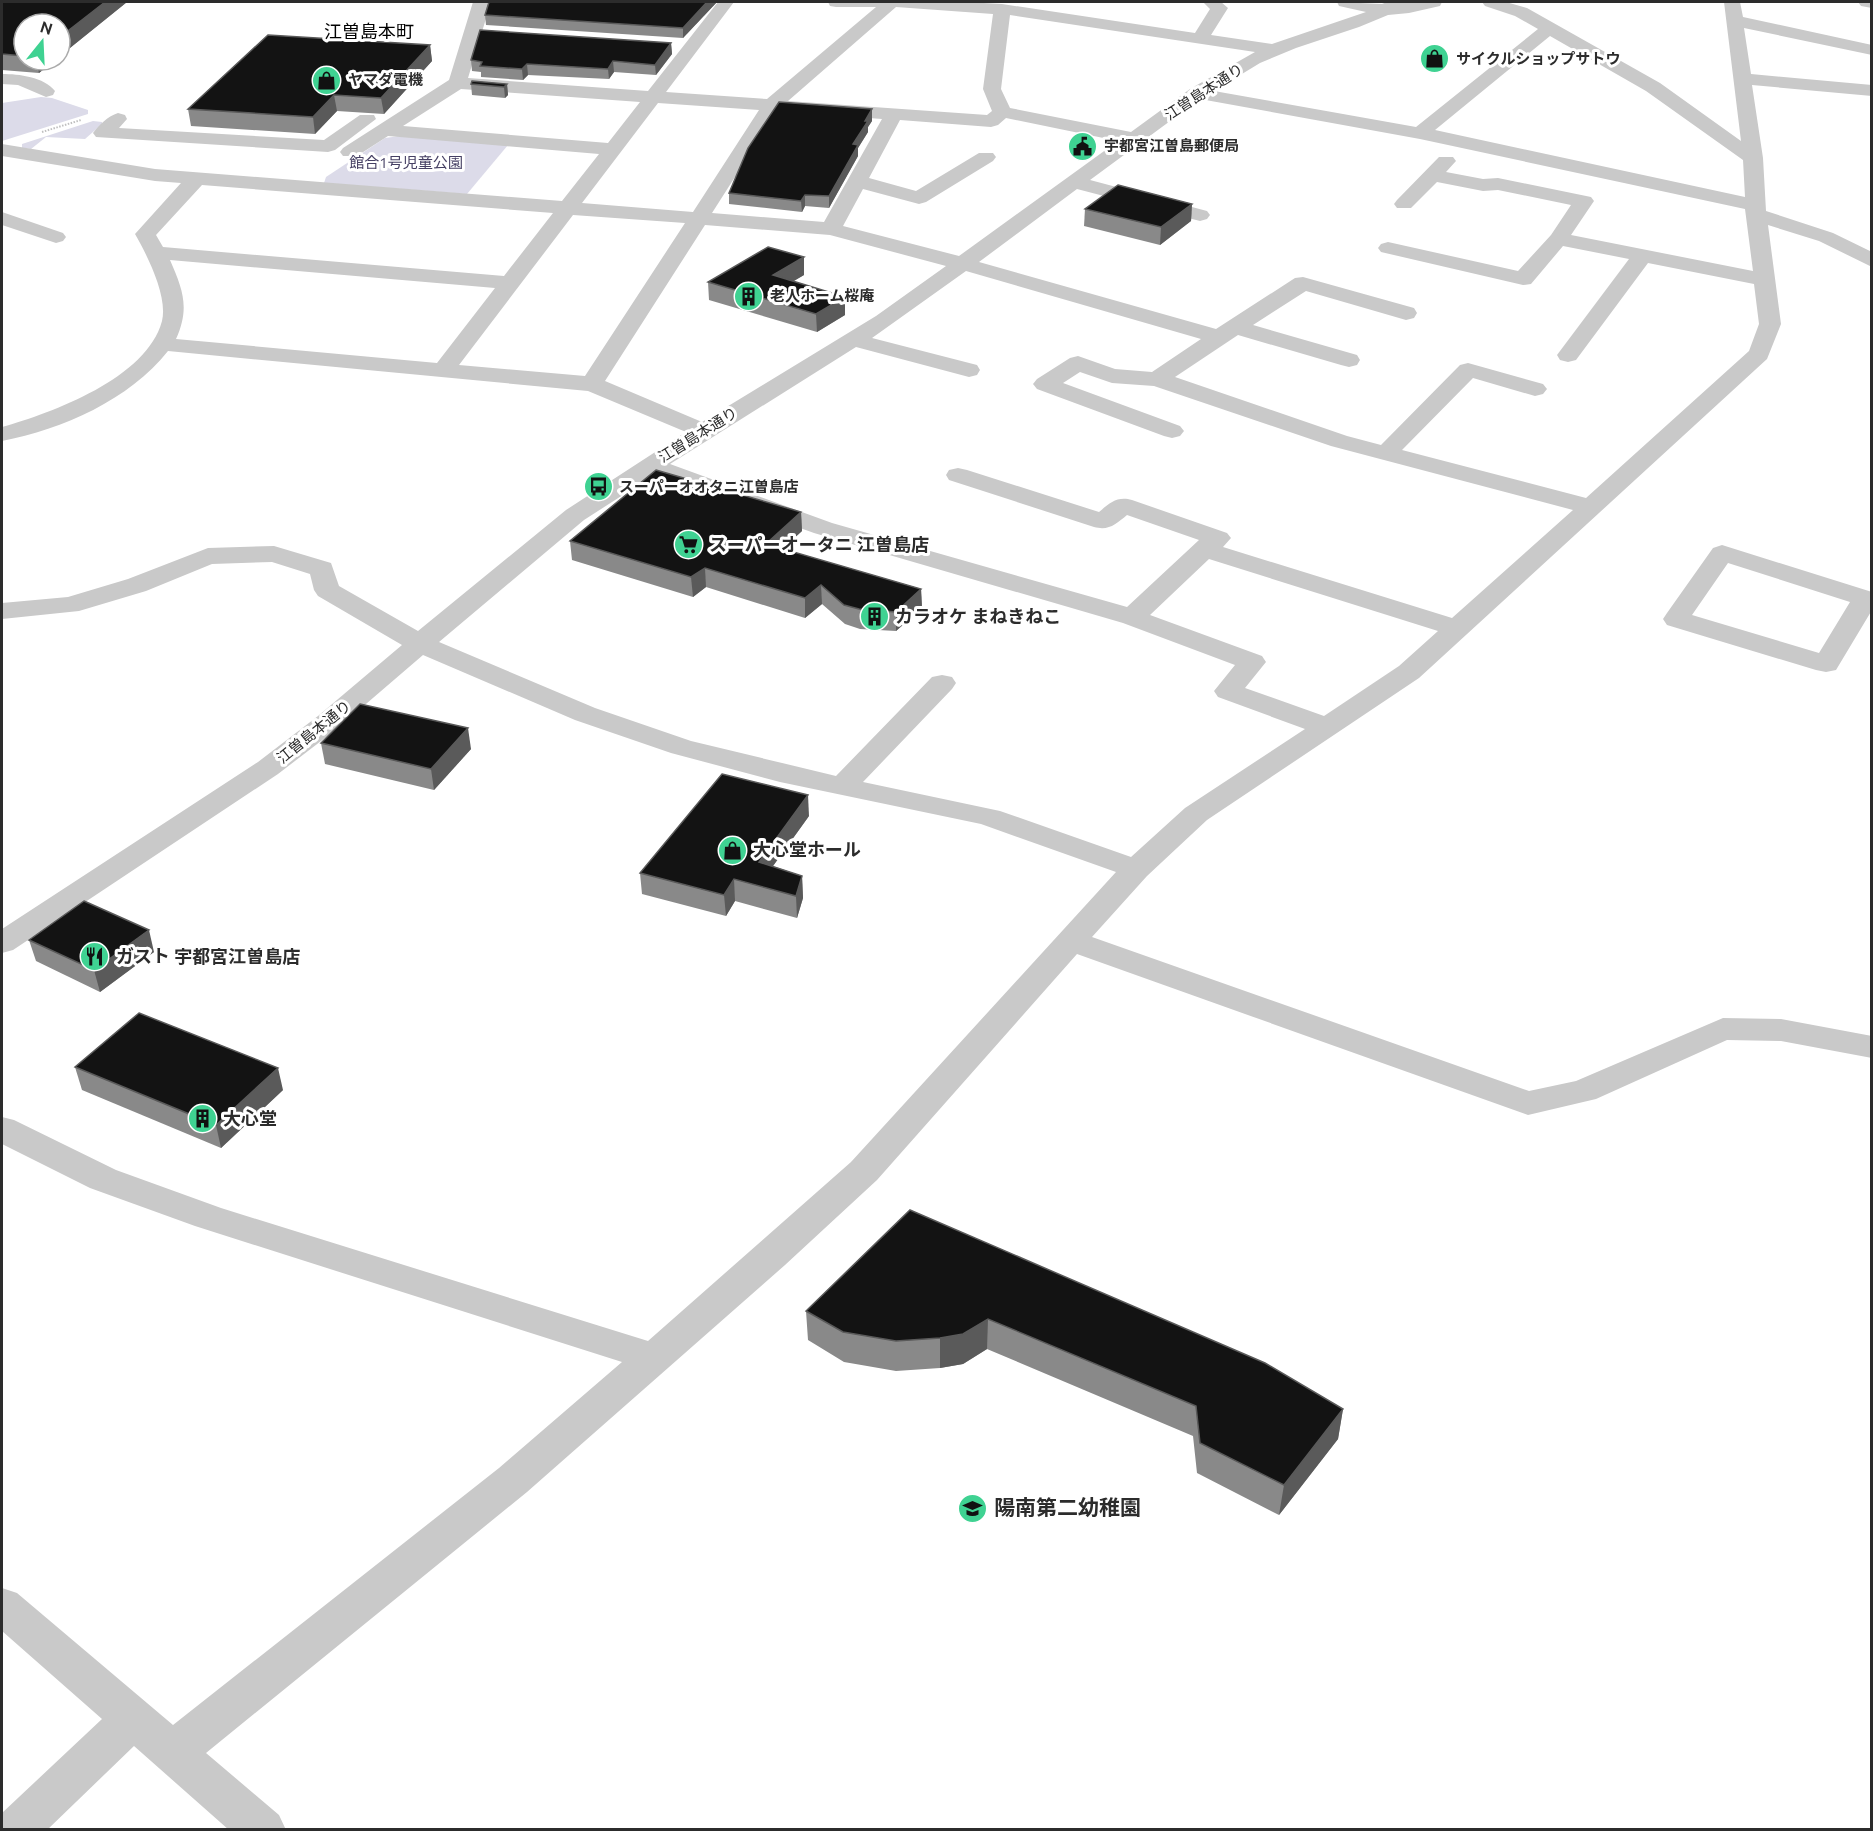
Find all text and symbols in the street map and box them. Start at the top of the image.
north arrow [12,12,72,72]
text: N [38,17,55,38]
district label: 江曽島本町 [324,21,414,41]
shop icon: サイクルショップサトウ [1419,43,1451,75]
place label: サイクルショップサトウ [1456,50,1620,67]
street label: 江曽島本通り [1161,60,1246,123]
shop icon: ヤマダ電機 [311,64,343,96]
place label: ヤマダ電機 [348,71,423,88]
public building icon: 宇都宮江曽島郵便局 [1067,130,1099,162]
place label: 宇都宮江曽島郵便局 [1104,137,1239,154]
park label: 館合1号児童公園 [349,154,463,171]
building icon: 老人ホーム桜庵 [733,280,765,312]
place label: 老人ホーム桜庵 [770,287,875,304]
street label: 江曽島本通り [655,404,740,466]
bus stop icon: スーパーオオタニ江曽島店 [582,471,614,503]
place label: スーパーオオタニ江曽島店 [619,478,799,495]
supermarket icon: スーパーオータニ 江曽島店 [672,529,704,561]
place label: スーパーオータニ 江曽島店 [709,534,929,554]
building icon: カラオケ まねきねこ [858,601,890,633]
place label: カラオケ まねきねこ [895,606,1061,626]
street label: 江曽島本通り [273,697,354,767]
shop icon: 大心堂ホール [716,834,748,866]
place label: 大心堂ホール [753,839,861,859]
restaurant icon: ガスト 宇都宮江曽島店 [79,941,111,973]
place label: ガスト 宇都宮江曽島店 [116,946,300,966]
building icon: 大心堂 [186,1103,218,1135]
place label: 大心堂 [223,1108,277,1128]
school or university icon: 陽南第二幼稚園 [957,1492,989,1524]
place label: 陽南第二幼稚園 [994,1495,1141,1519]

